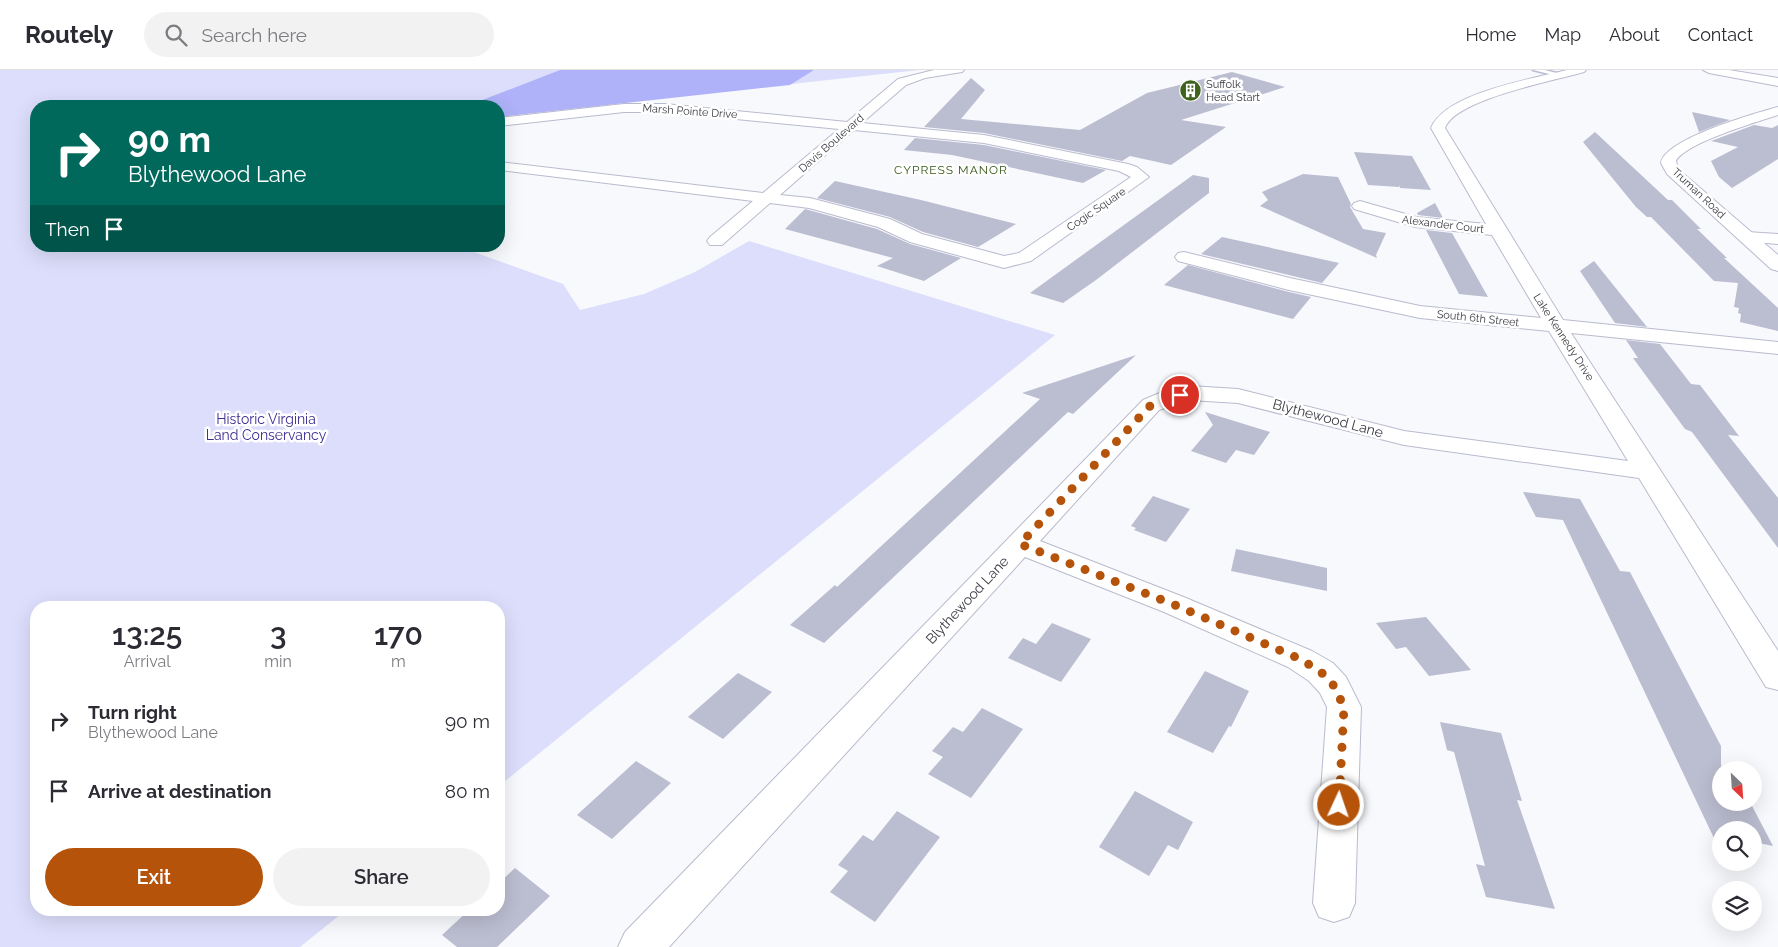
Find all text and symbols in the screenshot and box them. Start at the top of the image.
search box [144,12,494,57]
text: Routely [25,20,114,49]
icon: search [162,21,190,49]
text: Search here [202,24,307,46]
text: Home [1465,24,1516,45]
text: Map [1544,24,1581,45]
text: About [1609,24,1660,45]
text: Contact [1688,24,1753,45]
building icon: Suffolk Head Start [1178,78,1202,102]
place label: Suffolk Head Start [1206,78,1260,104]
street label: Marsh Pointe Drive [642,102,738,121]
street label: Davis Boulevard [796,111,867,175]
text: 90 m [128,119,211,160]
icon: right [45,120,110,185]
text: Blythewood Lane [128,161,307,187]
district label: CYPRESS MANOR [894,163,1008,177]
street label: Truman Road [1669,165,1728,221]
street label: Cogic Square [1064,185,1129,234]
street label: Alexander Court [1401,213,1485,236]
icon: arrive [100,215,128,243]
text: Then [45,218,90,240]
street label: Lake Kennedy Drive [1531,291,1597,384]
street label: South 6th Street [1436,308,1520,329]
pin [1159,374,1201,416]
icon: arrive [1166,381,1194,409]
street label: Blythewood Lane [1271,396,1385,440]
park label: Historic Virginia Land Conservancy [206,411,327,443]
street label: Blythewood Lane [922,553,1012,647]
text: 13:25 [112,617,182,652]
text: 3 [270,617,286,652]
text: 170 [374,617,423,652]
text: Arrival [124,652,171,671]
text: min [264,652,292,671]
text: m [391,652,406,671]
text: Turn right [88,701,177,723]
icon: right [45,707,73,735]
text: 90 m [445,710,490,732]
text: Blythewood Lane [88,723,218,742]
north arrow [1712,761,1762,811]
map controls [1712,761,1762,931]
icon: arrive [45,777,73,805]
position arrow [1312,778,1364,830]
text: Arrive at destination [88,780,272,802]
text: 80 m [445,780,490,802]
button: search [1712,821,1762,871]
button: Exit [45,848,263,906]
button: Share [273,848,490,906]
button: layers [1712,881,1762,931]

